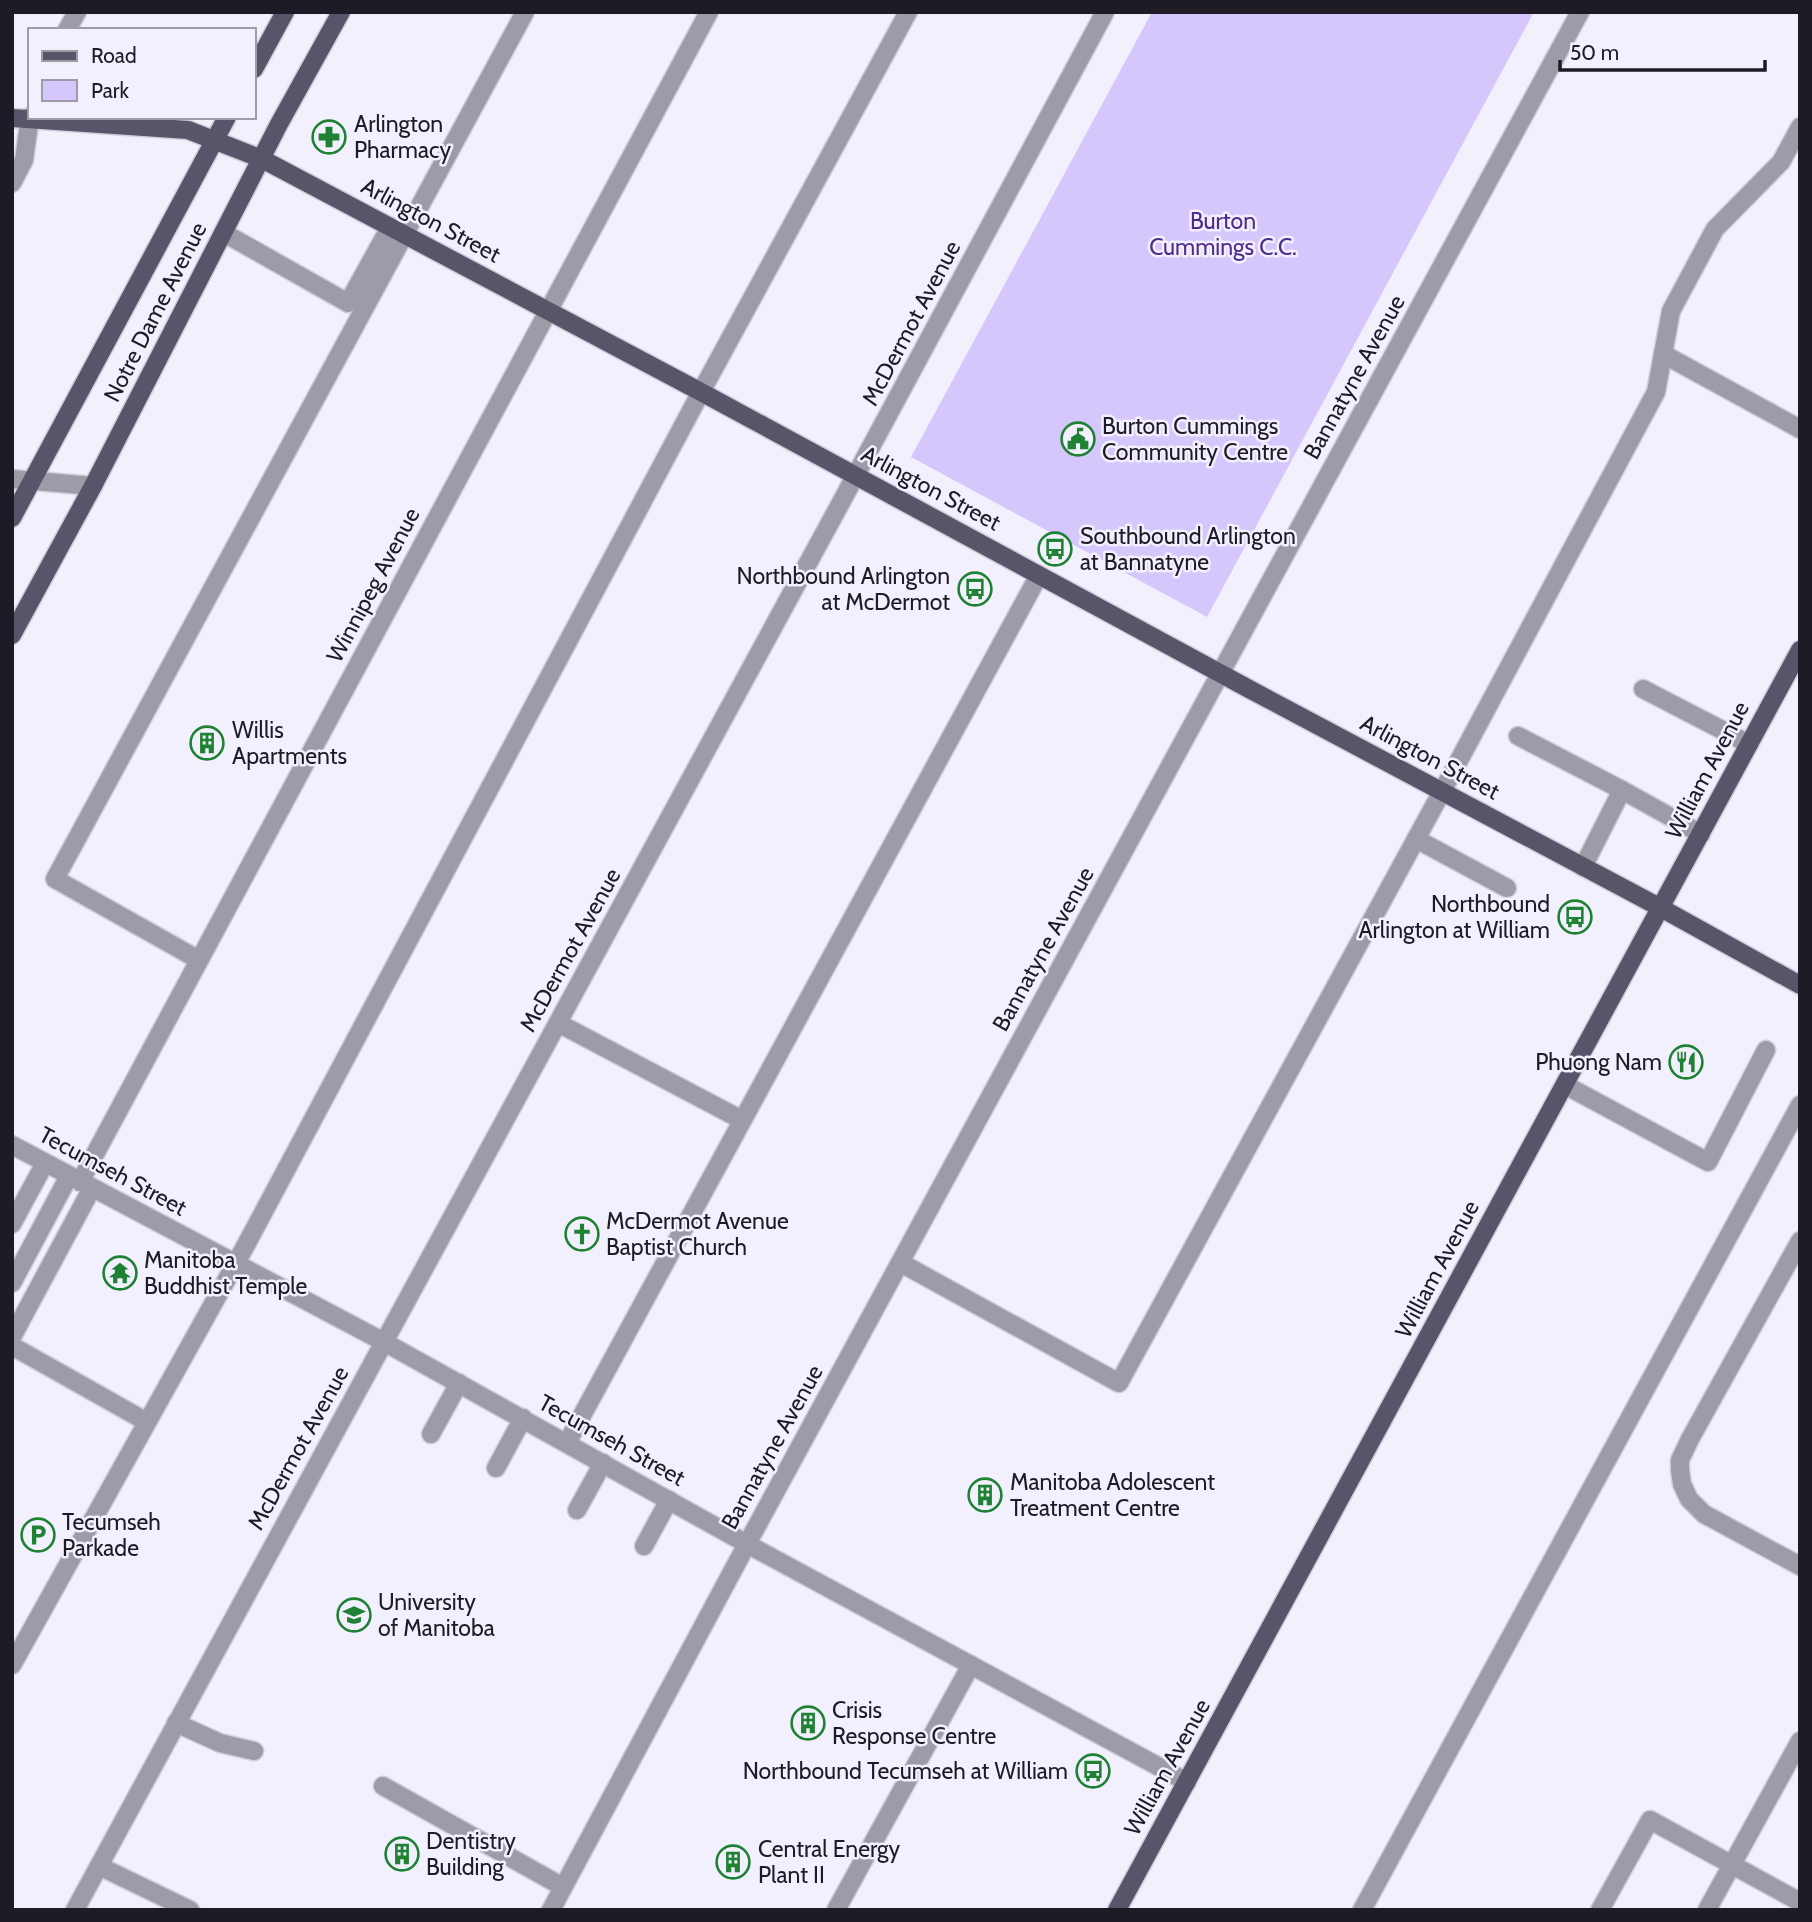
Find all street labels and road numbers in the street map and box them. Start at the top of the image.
street label: Arlington Street [357,172,506,269]
street label: Notre Dame Avenue [98,217,212,406]
street label: McDermot Avenue [856,236,966,410]
street label: Bannatyne Avenue [1297,290,1411,464]
street label: Arlington Street [857,440,1006,537]
street label: Winnipeg Avenue [320,503,426,667]
street label: William Avenue [1659,696,1755,843]
street label: Arlington Street [1356,709,1505,806]
street label: Bannatyne Avenue [986,862,1100,1036]
street label: McDermot Avenue [513,863,627,1037]
street label: Tecumseh Street [34,1120,192,1222]
street label: William Avenue [1389,1195,1485,1342]
street label: Bannatyne Avenue [715,1360,829,1534]
street label: McDermot Avenue [241,1361,355,1535]
street label: Tecumseh Street [534,1388,690,1492]
street label: William Avenue [1118,1694,1216,1840]

